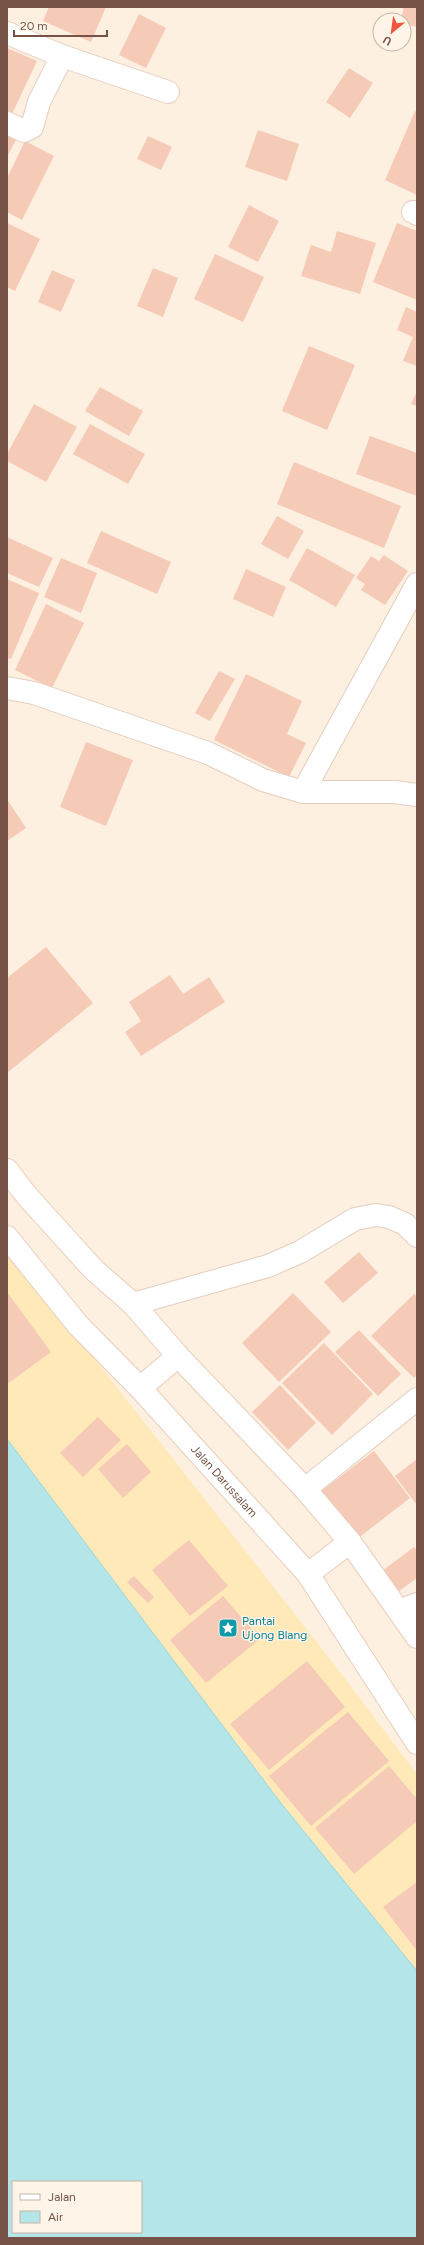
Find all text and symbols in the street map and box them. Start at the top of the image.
scale bar [14,12,107,38]
north arrow [372,12,412,52]
text: 20 m [20,19,48,33]
text: U [381,33,394,48]
street label: Jalan Darussalam [188,1442,260,1520]
place label: Pantai Ujong Blang [242,1614,307,1642]
place icon: Pantai Ujong Blang [217,1617,239,1639]
legend [12,2181,142,2233]
text: Jalan [48,2190,76,2204]
text: Air [48,2210,63,2224]

